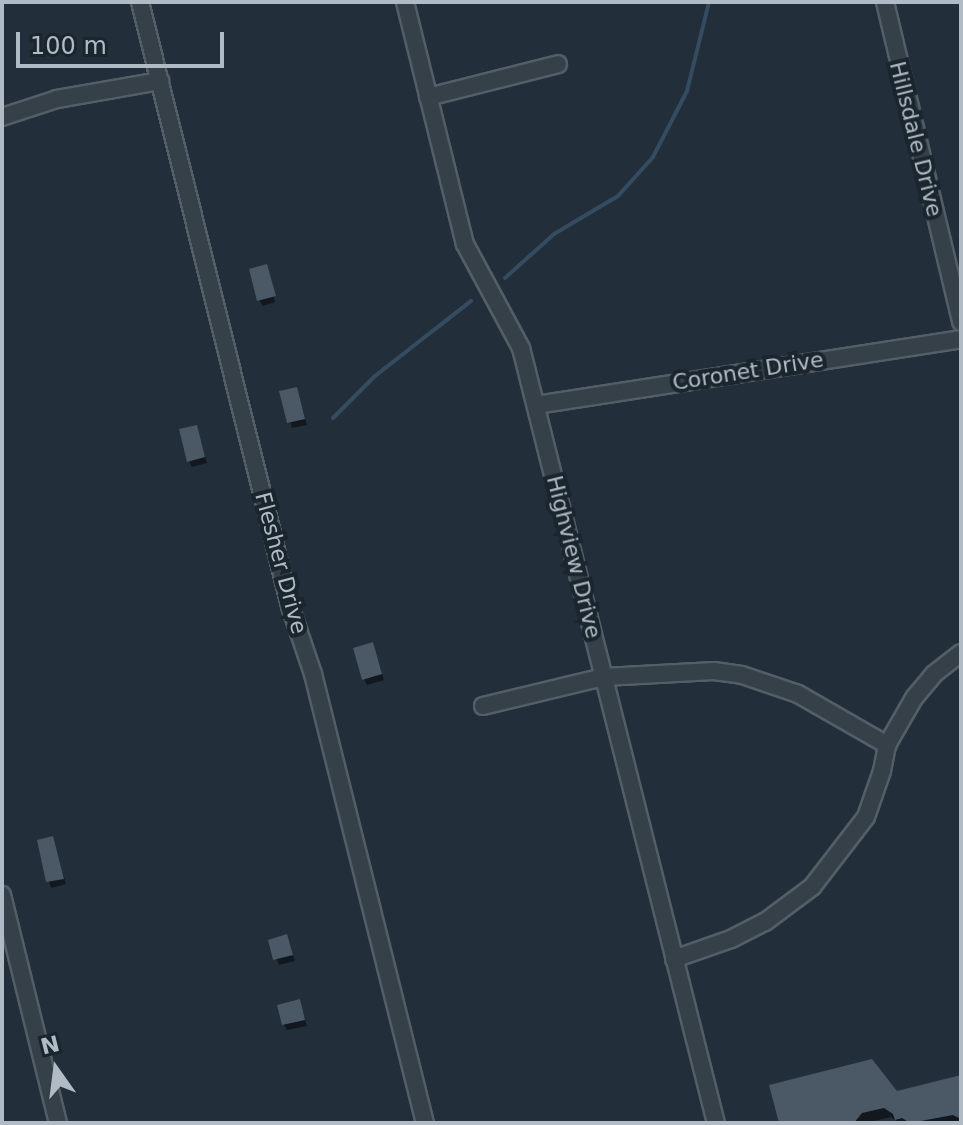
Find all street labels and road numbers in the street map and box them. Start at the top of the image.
street label: Hillsdale Drive [884,59,948,219]
street label: Coronet Drive [671,346,825,396]
street label: Highview Drive [541,473,607,641]
street label: Flesher Drive [249,489,313,637]

